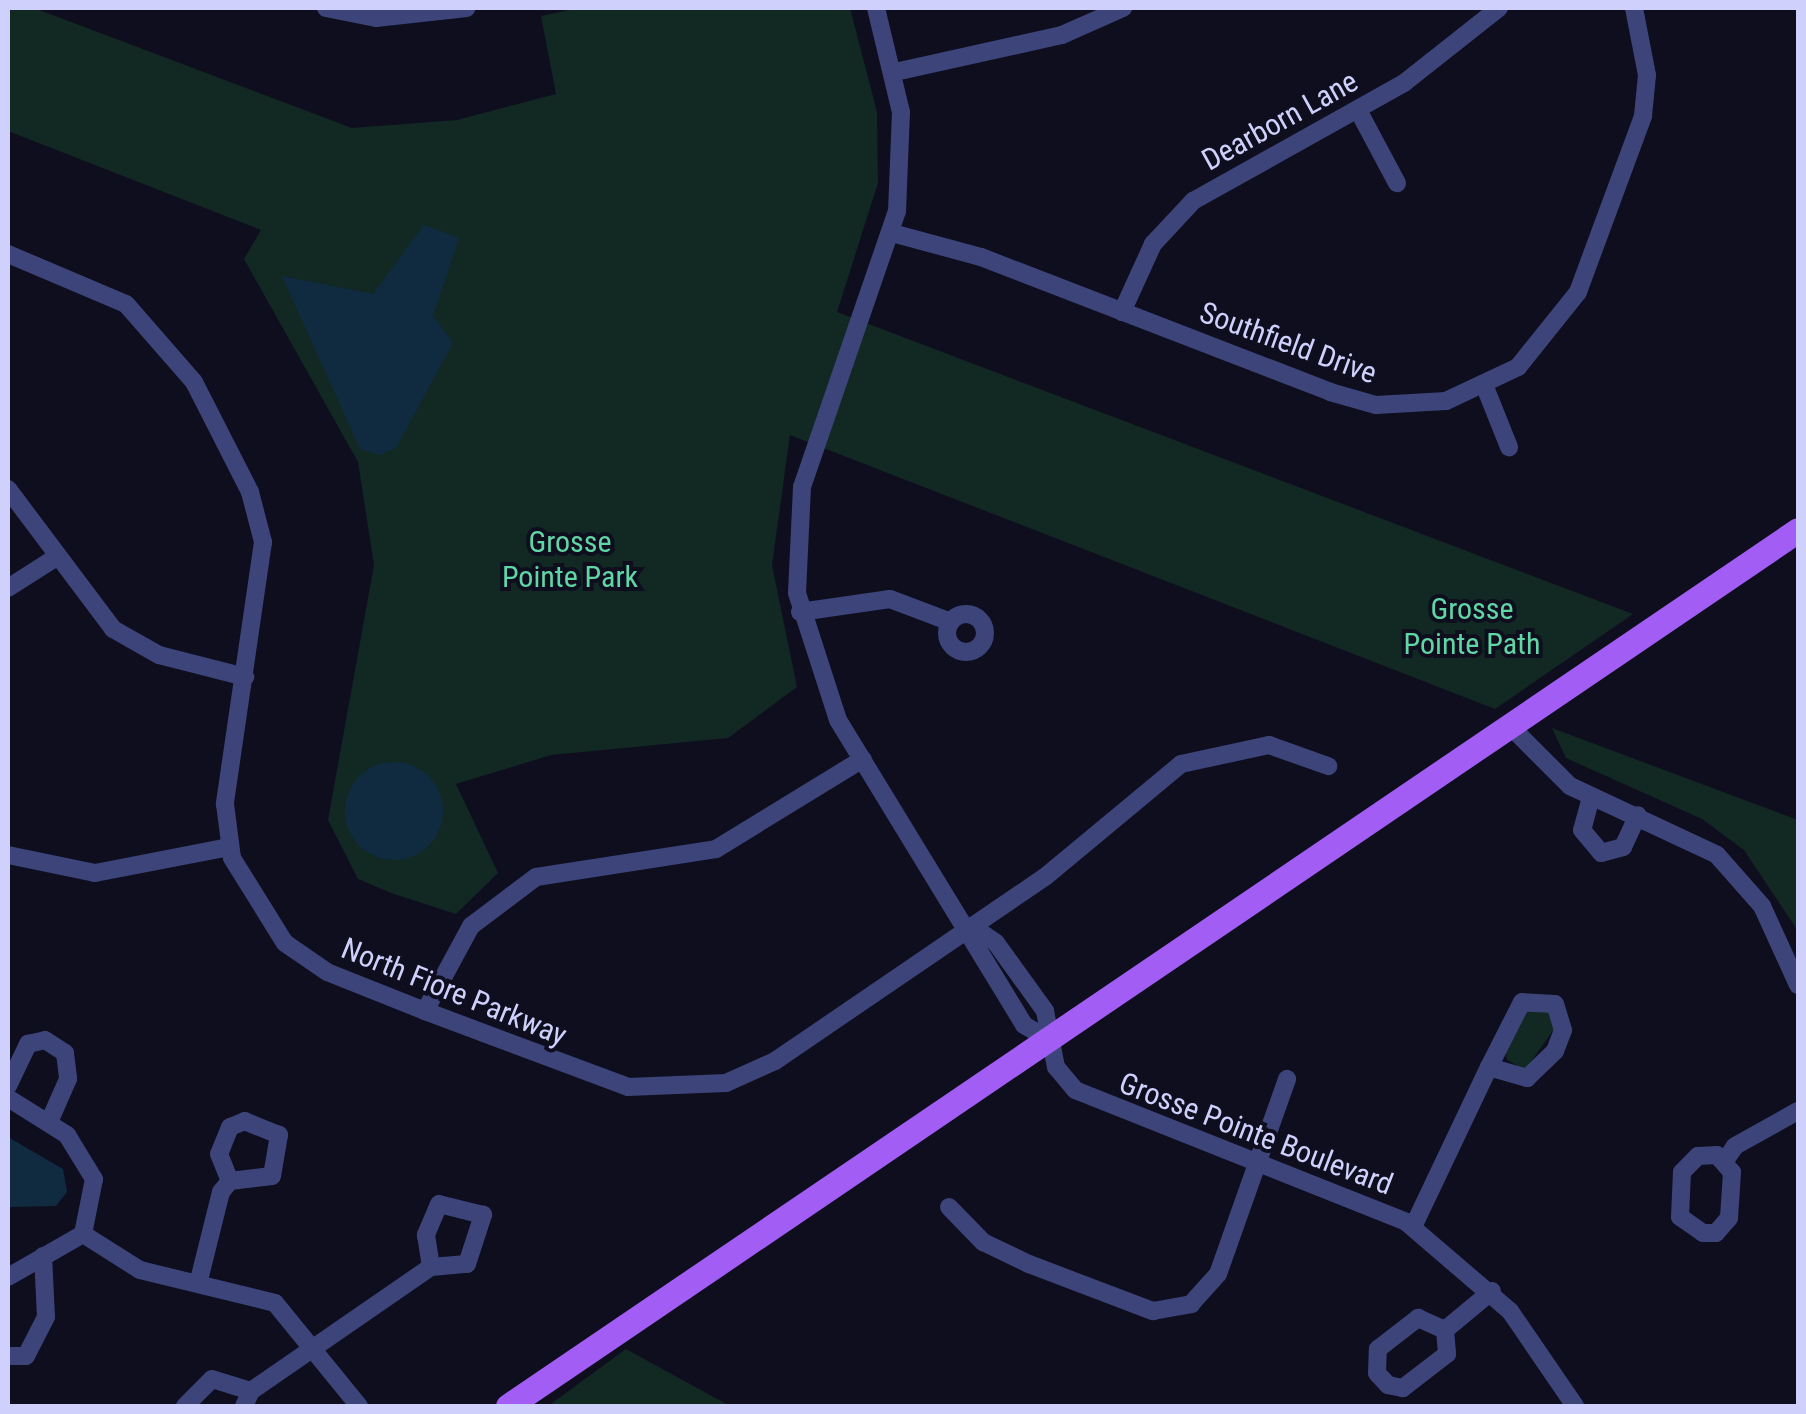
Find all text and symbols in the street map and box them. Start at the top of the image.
street label: Dearborn Lane [1196,63,1364,179]
street label: Southfield Drive [1195,294,1381,392]
park label: Grosse Pointe Park [502,524,638,594]
park label: Grosse Pointe Path [1404,591,1540,662]
street label: North Fiore Parkway [336,930,572,1054]
street label: Grosse Pointe Boulevard [1114,1065,1398,1203]

